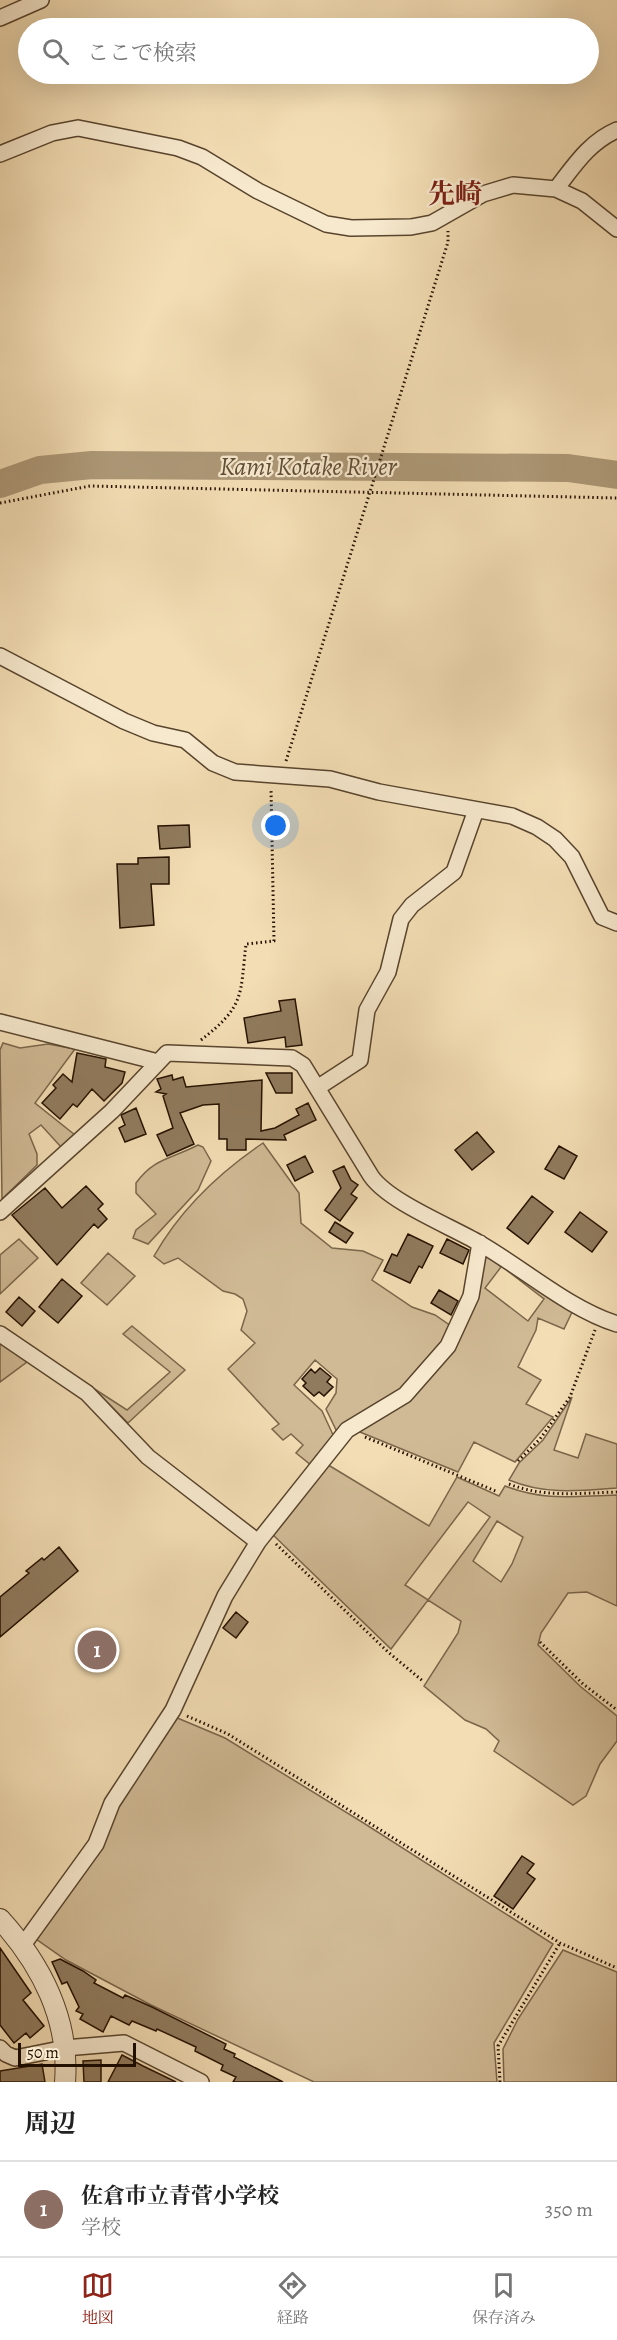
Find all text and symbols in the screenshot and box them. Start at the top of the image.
search box [18,18,599,84]
icon: search [39,35,72,68]
text: ここで検索 [87,38,197,68]
district label: 先崎 [428,176,482,212]
water label: Kami Kotake River [219,449,398,484]
your location [261,811,290,840]
pin: 1 [78,1628,116,1672]
scale bar [18,2040,136,2068]
text: 50 m [27,2042,59,2064]
text: 周辺 [24,2106,76,2141]
text: 佐倉市立青菅小学校 [81,2181,279,2211]
text: 1 [40,2196,47,2223]
text: 350 m [545,2196,593,2223]
text: 学校 [81,2214,121,2241]
tab: 地図 [81,2269,114,2329]
tab: 経路 [276,2269,309,2329]
tab: 保存済み [472,2269,536,2329]

